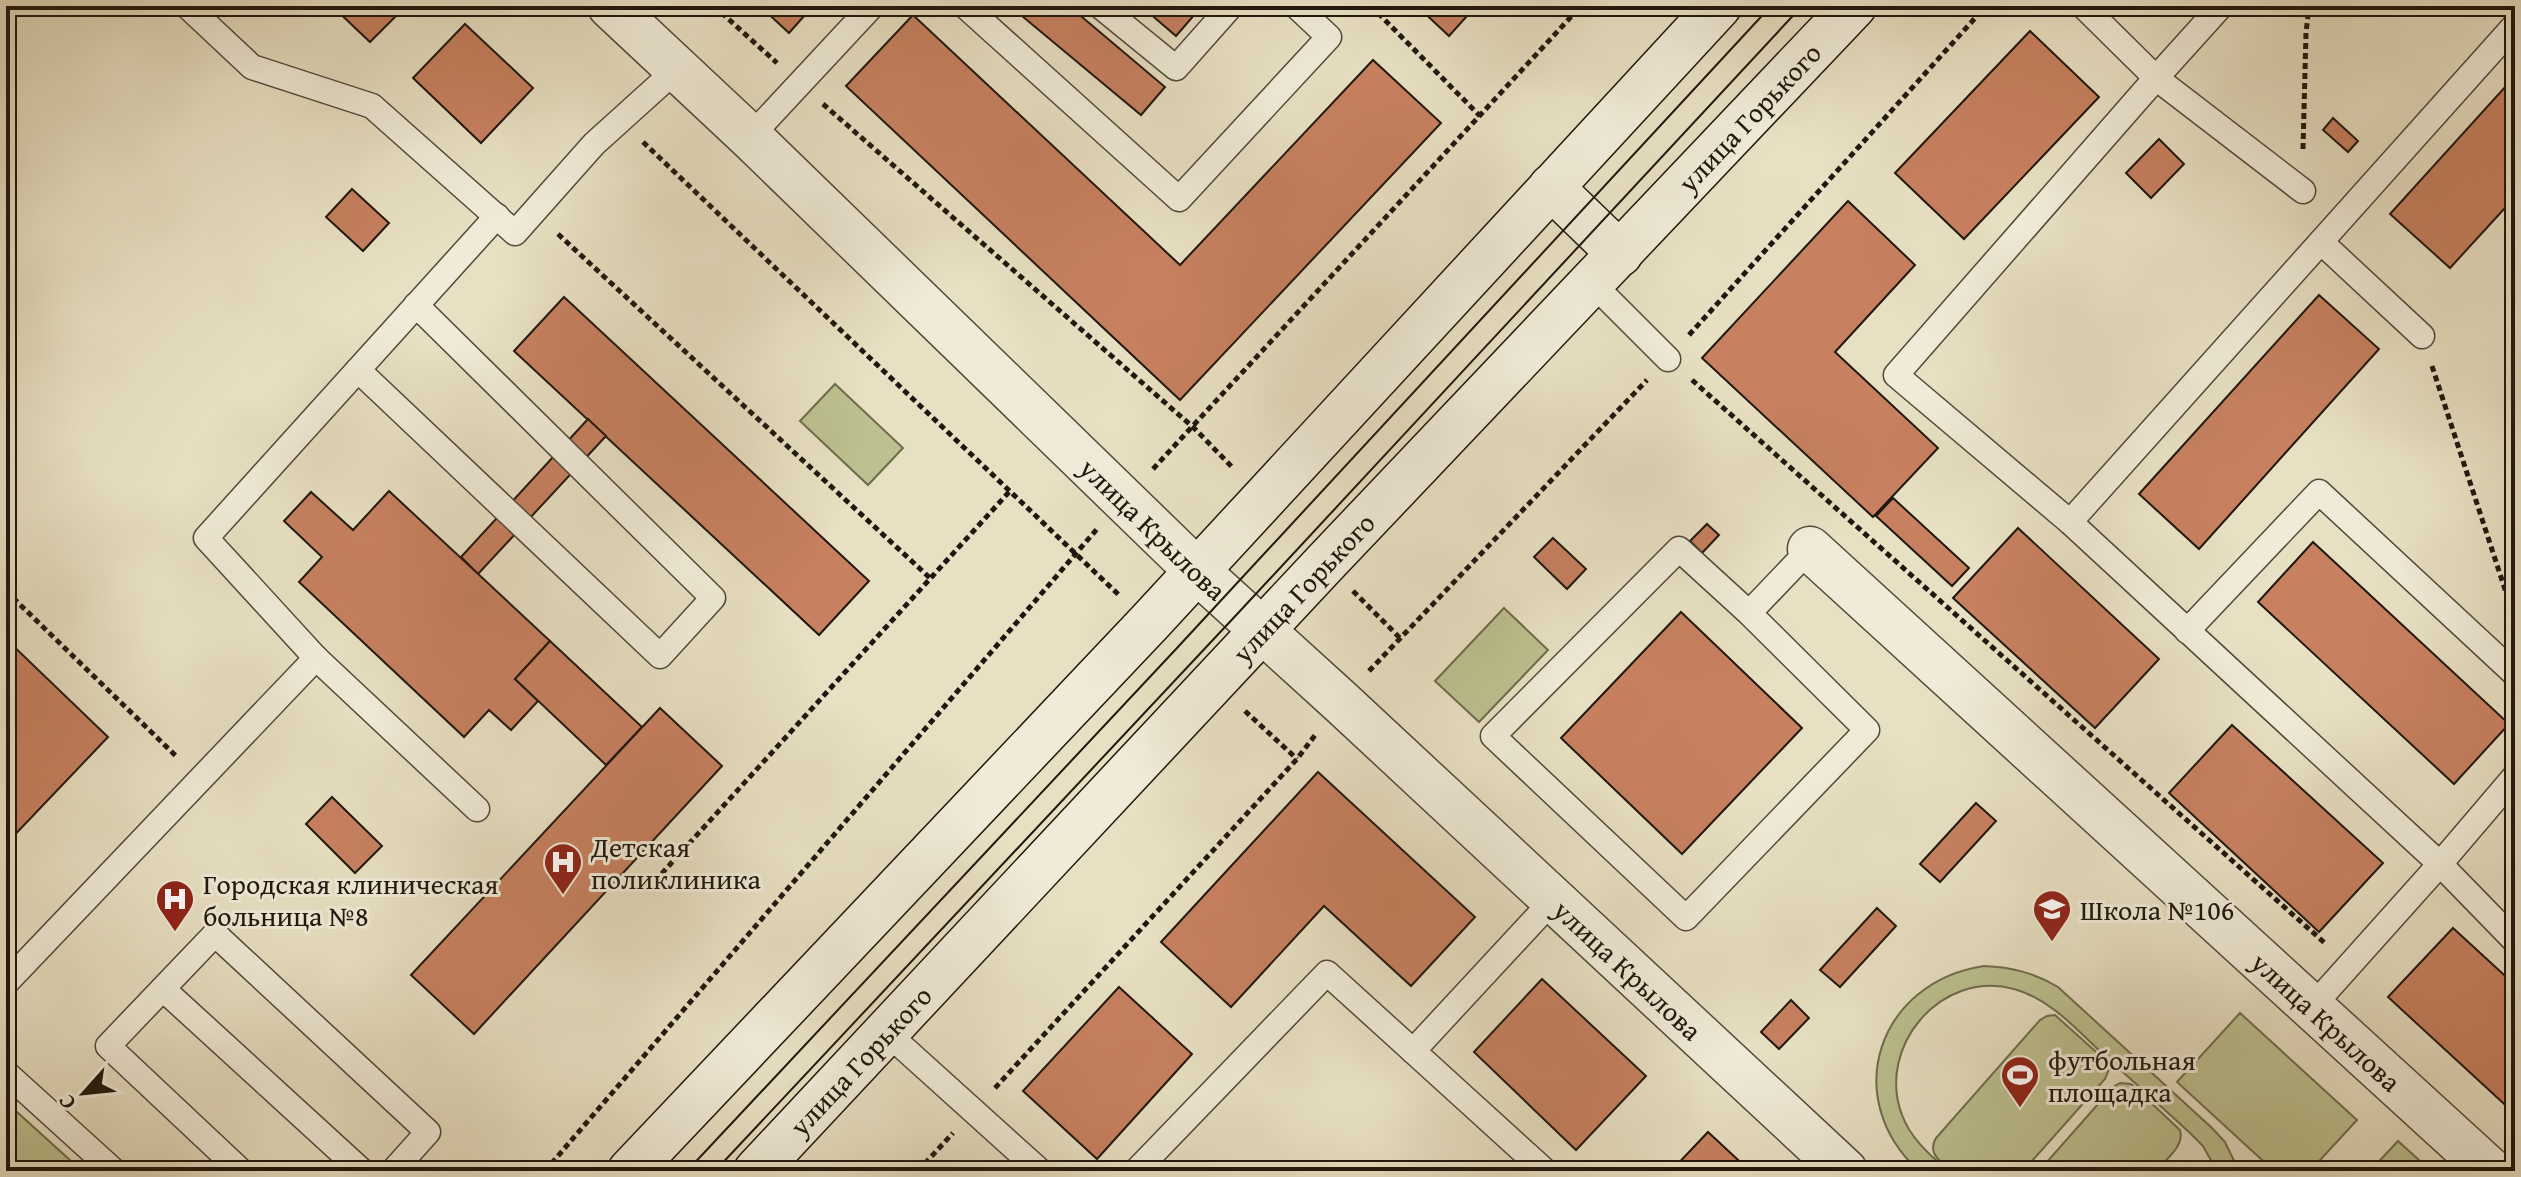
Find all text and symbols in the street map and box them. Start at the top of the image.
street label: улица Горького [1667,33,1830,202]
street label: улица Крылова [1070,447,1237,610]
street label: улица Горького [1221,503,1384,672]
place label: Детская поликлиника [590,826,761,899]
hospital icon: Детская поликлиника [542,841,584,896]
place label: Городская клиническая больница №8 [203,863,499,936]
hospital icon: Городская клиническая больница №8 [154,878,196,933]
school or university icon: Школа №106 [2031,888,2073,943]
street label: улица Крылова [1544,889,1713,1050]
place label: Школа №106 [2080,889,2234,930]
street label: улица Крылова [2242,941,2411,1101]
street label: улица Горького [778,976,941,1145]
place label: футбольная площадка [2048,1039,2196,1112]
north arrow [44,1053,124,1133]
sports icon: футбольная площадка [1999,1054,2041,1109]
text: С [49,1089,83,1115]

